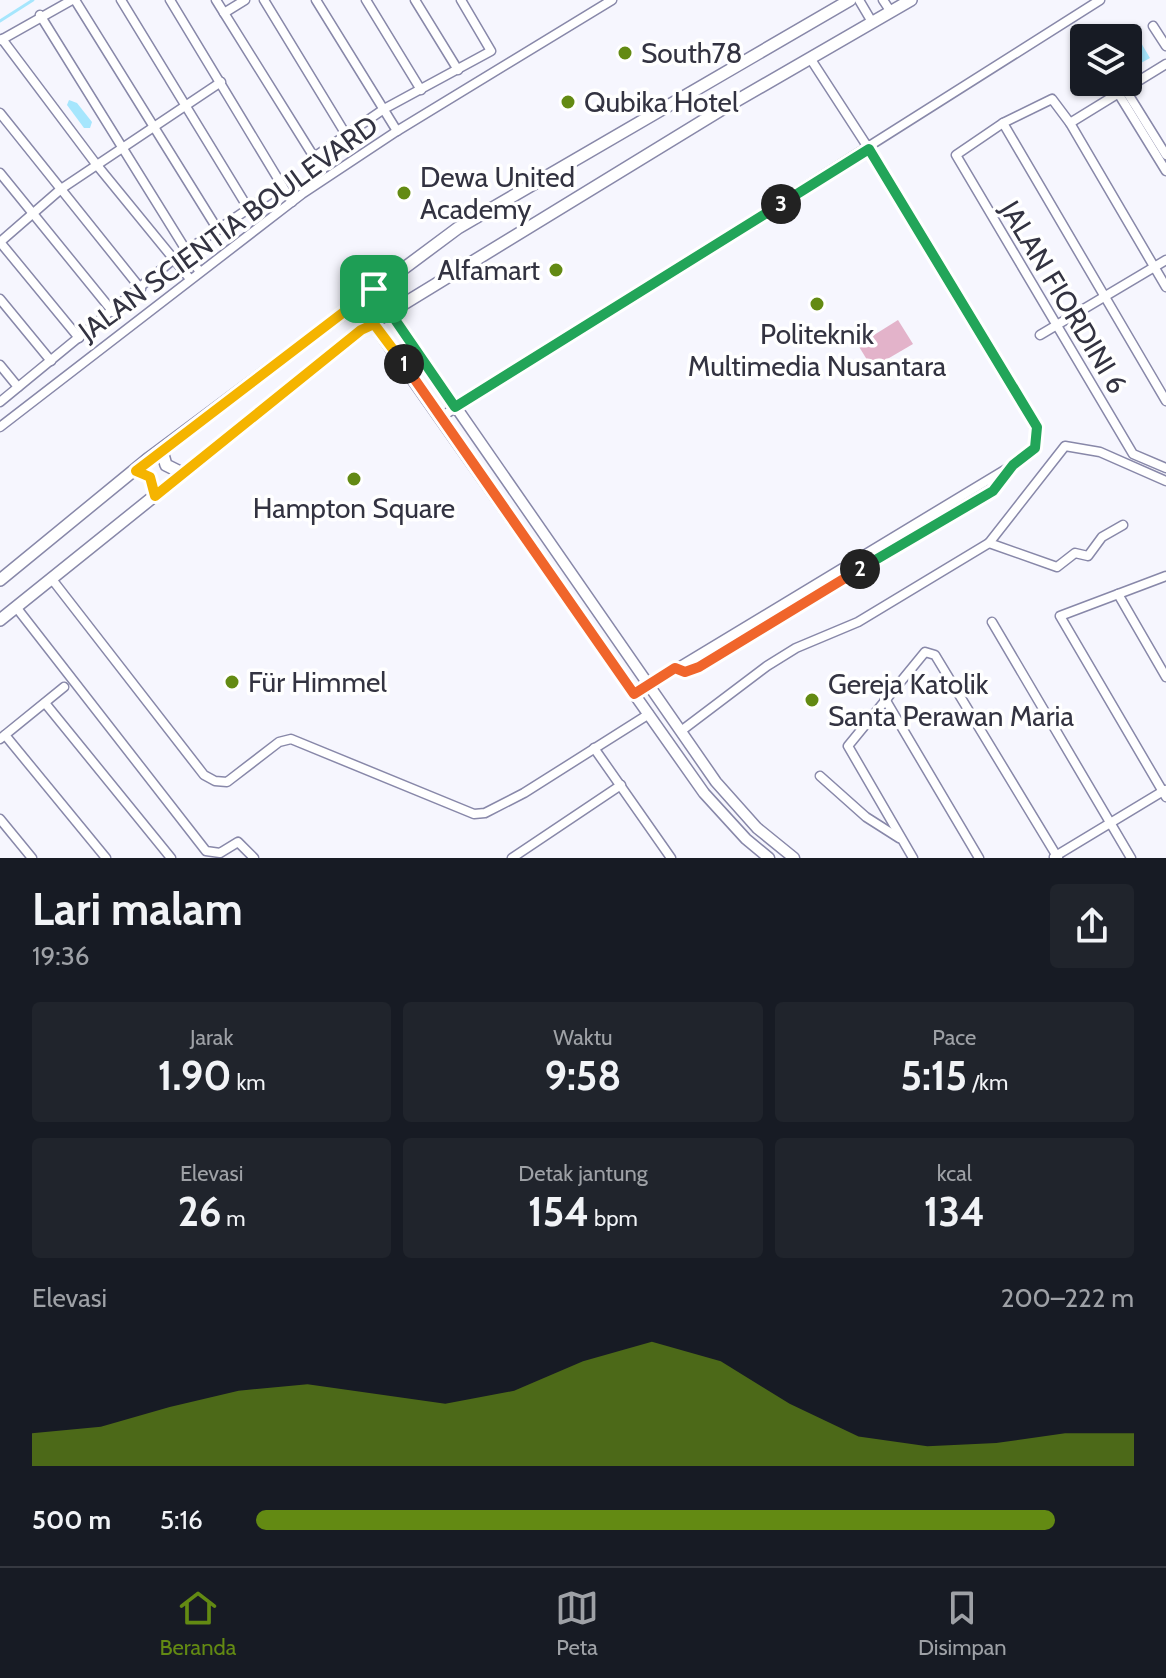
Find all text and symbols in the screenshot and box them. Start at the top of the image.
map controls [1070,24,1142,96]
button: layers [1070,24,1142,96]
place label: South78 [641,36,742,70]
marker: South78 [616,44,634,62]
place label: Qubika Hotel [584,85,739,119]
marker: Qubika Hotel [559,93,577,111]
street label: JALAN SCIENTIA BOULEVARD [71,108,384,349]
place label: Dewa United Academy [420,160,575,226]
marker: Dewa United Academy [395,184,413,202]
pin: 3 [761,184,801,224]
text: 3 [775,190,787,217]
street label: JALAN FIORDINI 6 [993,194,1135,399]
place label: Alfamart [437,253,540,287]
pin [340,255,408,323]
marker: Alfamart [547,261,565,279]
icon: arrive [352,267,396,311]
marker: Politeknik Multimedia Nusantara [808,295,826,313]
place label: Politeknik Multimedia Nusantara [688,317,947,383]
pin: 1 [384,344,424,384]
text: 1 [400,350,408,377]
marker: Hampton Square [345,470,363,488]
place label: Hampton Square [253,491,455,525]
pin: 2 [840,549,880,589]
text: 2 [854,555,866,582]
place label: Für Himmel [248,665,387,699]
place label: Gereja Katolik Santa Perawan Maria [828,667,1074,733]
marker: Für Himmel [223,673,241,691]
marker: Gereja Katolik Santa Perawan Maria [803,691,821,709]
text: Lari malam [32,883,243,936]
button: share [1050,884,1134,968]
text: 19:36 [32,940,90,972]
text: Jarak [190,1024,233,1051]
text: Waktu [553,1024,613,1051]
text: Pace [932,1024,976,1051]
text: 1.90 [158,1051,231,1100]
text: 9:58 [544,1051,621,1100]
text: 5:15 [900,1051,967,1100]
text: km [231,1069,266,1096]
text: /km [967,1069,1008,1096]
text: Elevasi [180,1160,243,1187]
text: Detak jantung [518,1160,648,1187]
text: kcal [937,1160,972,1187]
text: 26 [178,1187,221,1236]
text: 154 [528,1187,589,1236]
text: 134 [924,1187,985,1236]
text: m [221,1205,246,1232]
text: bpm [589,1205,638,1232]
text: Elevasi [32,1282,107,1314]
text: 200–222 m [1001,1282,1134,1314]
text: 500 m [32,1504,111,1536]
text: 5:16 [160,1504,203,1536]
tab: Beranda [159,1586,236,1661]
tab: Peta [555,1586,599,1661]
tab: Disimpan [918,1586,1007,1661]

